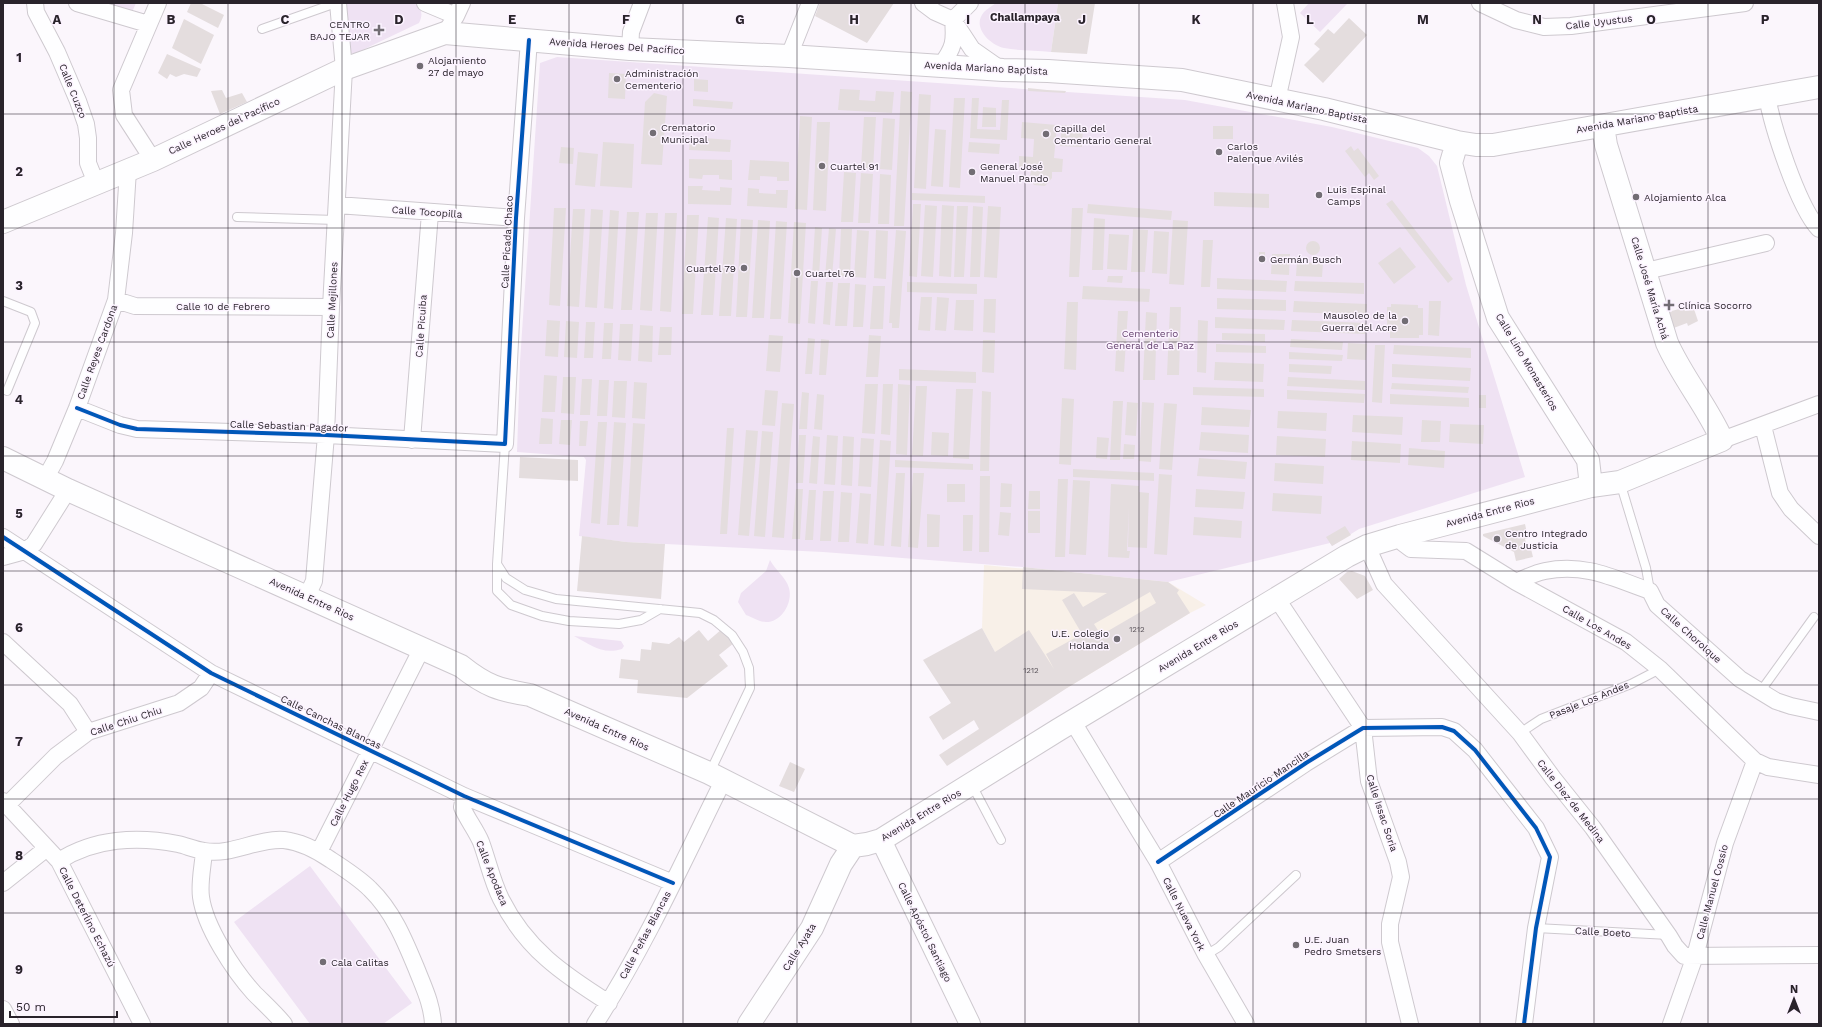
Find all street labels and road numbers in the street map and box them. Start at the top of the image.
street label: Calle Uyustus [1565,12,1633,32]
street label: Avenida Heroes Del Pacífico [549,36,685,56]
street label: Avenida Mariano Baptista [924,59,1048,77]
street label: Calle Cuzco [57,62,89,120]
street label: Avenida Mariano Baptista [1245,89,1369,125]
street label: Calle Heroes del Pacífico [167,95,281,157]
street label: Avenida Mariano Baptista [1575,103,1699,135]
street label: Calle Picada Chaco [499,195,515,289]
street label: Calle Tocopilla [391,204,463,220]
street label: Calle José María Achá [1629,235,1671,341]
street label: Calle Mejillones [324,261,340,339]
street label: Calle Picuiba [413,294,429,358]
street label: Calle 10 de Febrero [176,301,270,312]
street label: Calle Reyes Cardona [75,303,119,401]
street label: Calle Lino Monasterios [1494,311,1560,413]
street label: Calle Sebastian Pagador [230,418,348,434]
street label: Avenida Entre Rios [1444,495,1536,529]
street label: Avenida Entre Rios [268,575,356,623]
street label: Calle Los Andes [1560,603,1634,651]
street label: Calle Chorolque [1658,605,1724,665]
street label: Avenida Entre Rios [1156,618,1240,674]
street label: Pasaje Los Andes [1548,679,1630,721]
street label: Calle Canchas Blancas [279,693,383,751]
street label: Calle Chiu Chiu [89,704,163,738]
street label: Avenida Entre Rios [563,705,651,753]
street label: Calle Mauricio Mancilla [1211,748,1311,820]
street label: Calle Diez de Medina [1535,757,1607,845]
street label: Calle Hugo Rex [327,758,371,828]
street label: Calle Issac Soria [1364,773,1400,853]
street label: Avenida Entre Rios [879,787,963,843]
street label: Calle Apodaca [474,839,510,908]
street label: Calle Manuel Cossío [1694,843,1730,941]
street label: Calle Deterlino Echazú [57,865,117,969]
street label: Calle Nueva York [1161,875,1207,953]
street label: Calle Apóstol Santiago [896,880,954,984]
street label: Calle Peñas Blancas [617,889,673,981]
street label: Calle Ayata [780,921,818,973]
street label: Calle Boeto [1575,925,1631,939]

